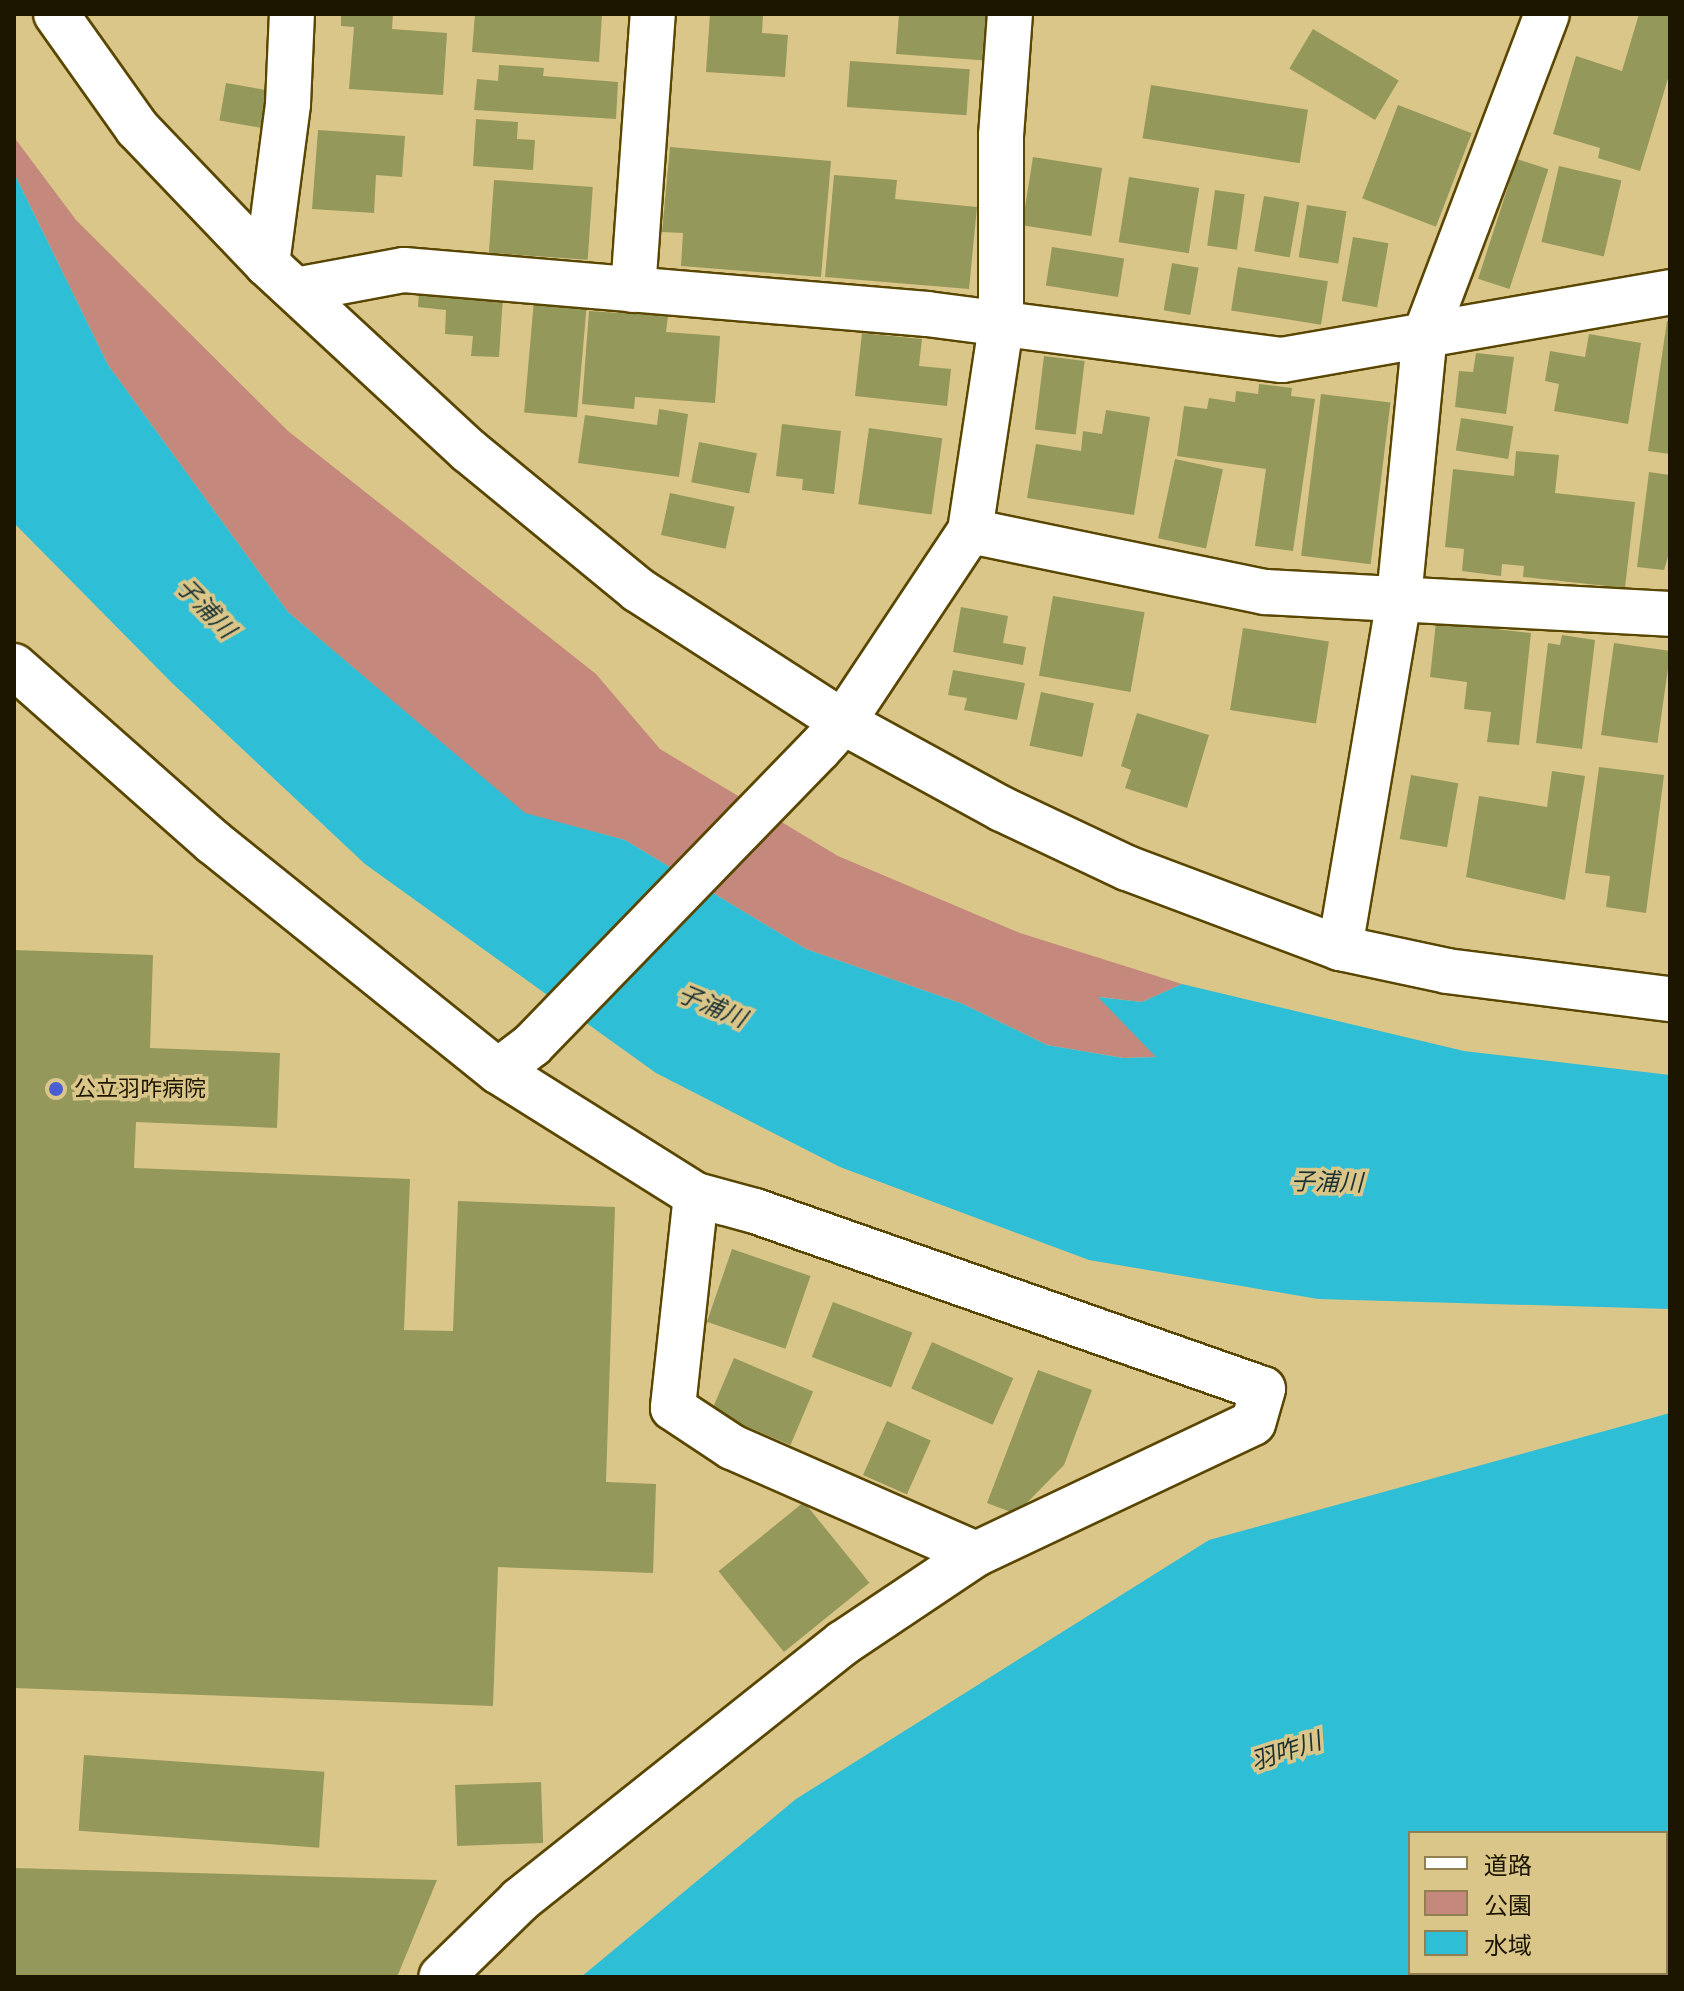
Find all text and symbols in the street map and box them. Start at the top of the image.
water label: 子浦川 [171,572,241,644]
water label: 子浦川 [673,979,751,1033]
place label: 公立羽咋病院 [74,1076,206,1102]
marker: 公立羽咋病院 [45,1078,67,1100]
water label: 子浦川 [1291,1167,1363,1197]
water label: 羽咋川 [1247,1726,1325,1776]
legend [1408,1831,1668,1975]
text: 道路 [1484,1850,1532,1880]
text: 公園 [1484,1890,1532,1920]
text: 水域 [1484,1930,1532,1960]

